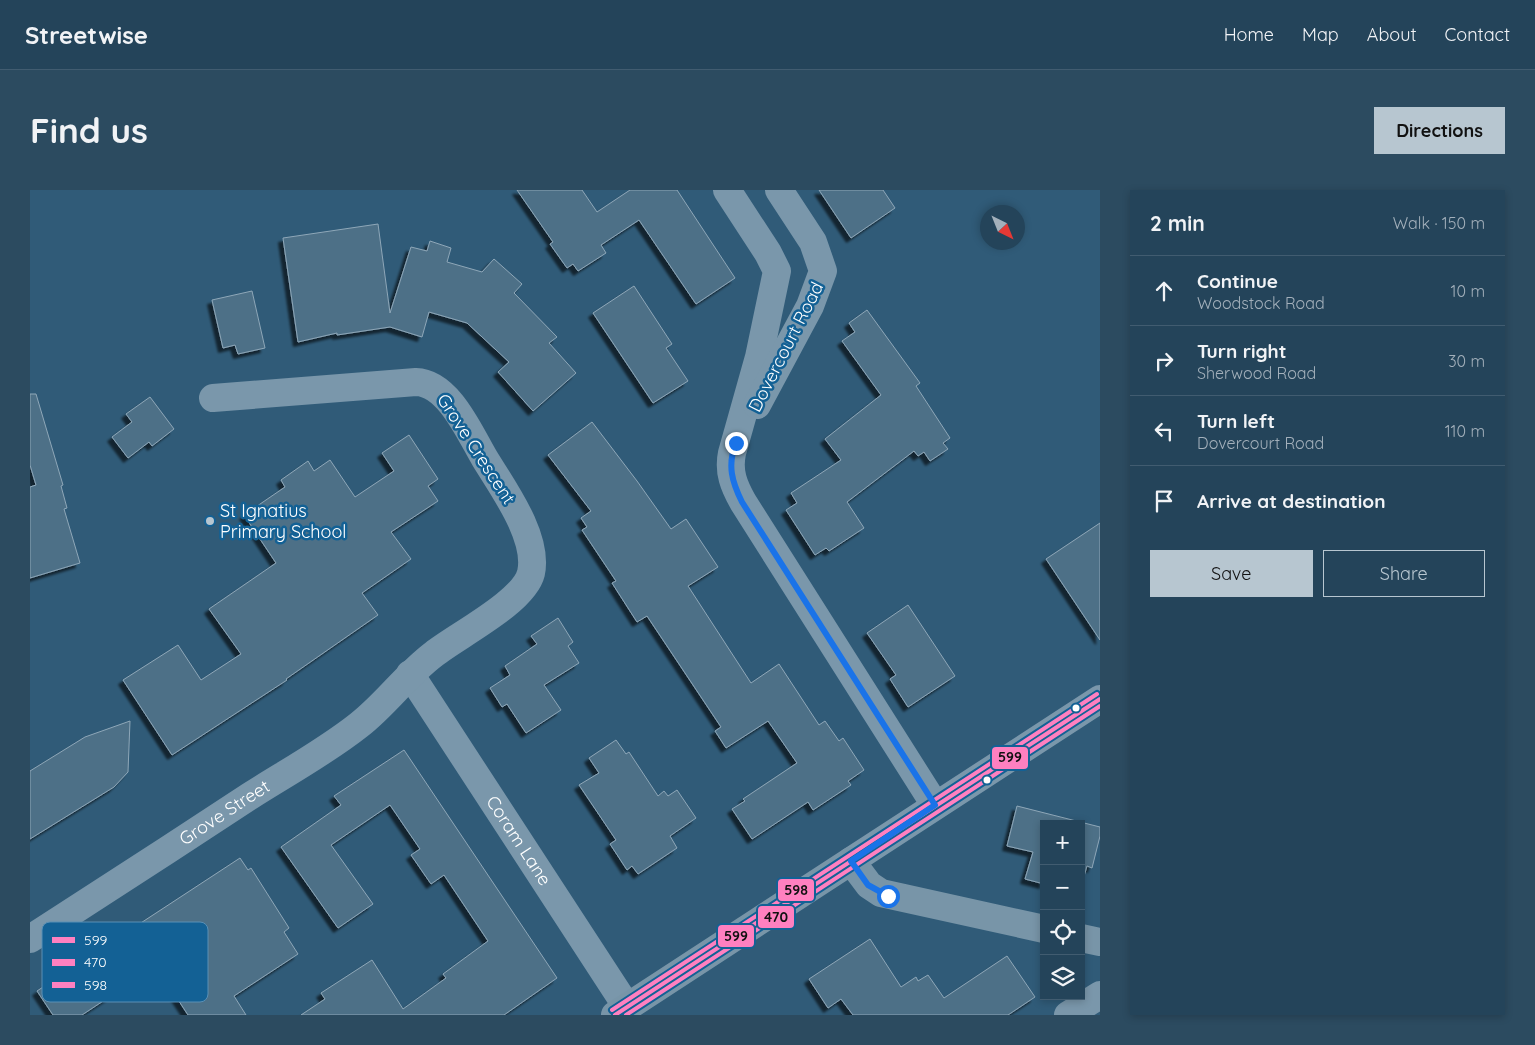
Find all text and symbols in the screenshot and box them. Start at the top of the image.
text: Streetwise [25,20,148,50]
text: Home [1224,23,1274,46]
text: Map [1302,23,1339,46]
text: About [1367,23,1417,46]
text: Contact [1445,23,1510,46]
button: Directions [1374,107,1505,154]
text: Find us [30,108,148,152]
north arrow [980,205,1025,250]
text: 2 min [1150,210,1205,236]
text: Walk · 150 m [1393,213,1485,233]
text: Continue [1197,269,1278,293]
icon: ahead [1150,277,1178,305]
street label: Dovercourt Road [743,278,828,416]
text: 10 m [1451,281,1485,301]
text: Woodstock Road [1197,293,1325,313]
text: Turn right [1197,339,1286,363]
icon: right [1150,347,1178,375]
text: 30 m [1448,351,1485,371]
text: Sherwood Road [1197,363,1316,383]
street label: Grove Crescent [432,389,521,508]
text: Turn left [1197,409,1275,433]
icon: left [1150,417,1178,445]
text: 110 m [1445,421,1485,441]
route end [725,432,748,455]
text: Dovercourt Road [1197,433,1324,453]
icon: arrive [1150,487,1178,515]
text: Arrive at destination [1197,489,1386,513]
place label: St Ignatius Primary School [220,499,346,543]
marker: St Ignatius Primary School [204,515,216,527]
button: Save [1150,550,1313,597]
button: Share [1323,550,1485,597]
unlabelled marker [1071,703,1081,713]
line badge: 599 [991,746,1029,770]
text: 599 [998,748,1022,766]
street label: Grove Street [175,775,274,850]
unlabelled marker [982,775,992,785]
street label: Coram Lane [481,791,557,890]
map controls [1040,820,1085,1000]
button: + [1040,820,1085,865]
button: − [1040,865,1085,910]
line badge: 598 [777,878,815,902]
text: 598 [784,881,808,899]
route start [877,885,900,908]
line badge: 470 [757,905,795,929]
text: 470 [764,908,788,926]
button: locate [1040,910,1085,955]
legend [42,922,208,1002]
line badge: 599 [717,924,755,948]
text: 599 [724,927,748,945]
text: 599 [84,931,107,949]
text: 470 [84,953,106,971]
button: layers [1040,955,1085,1000]
text: 598 [84,976,107,994]

